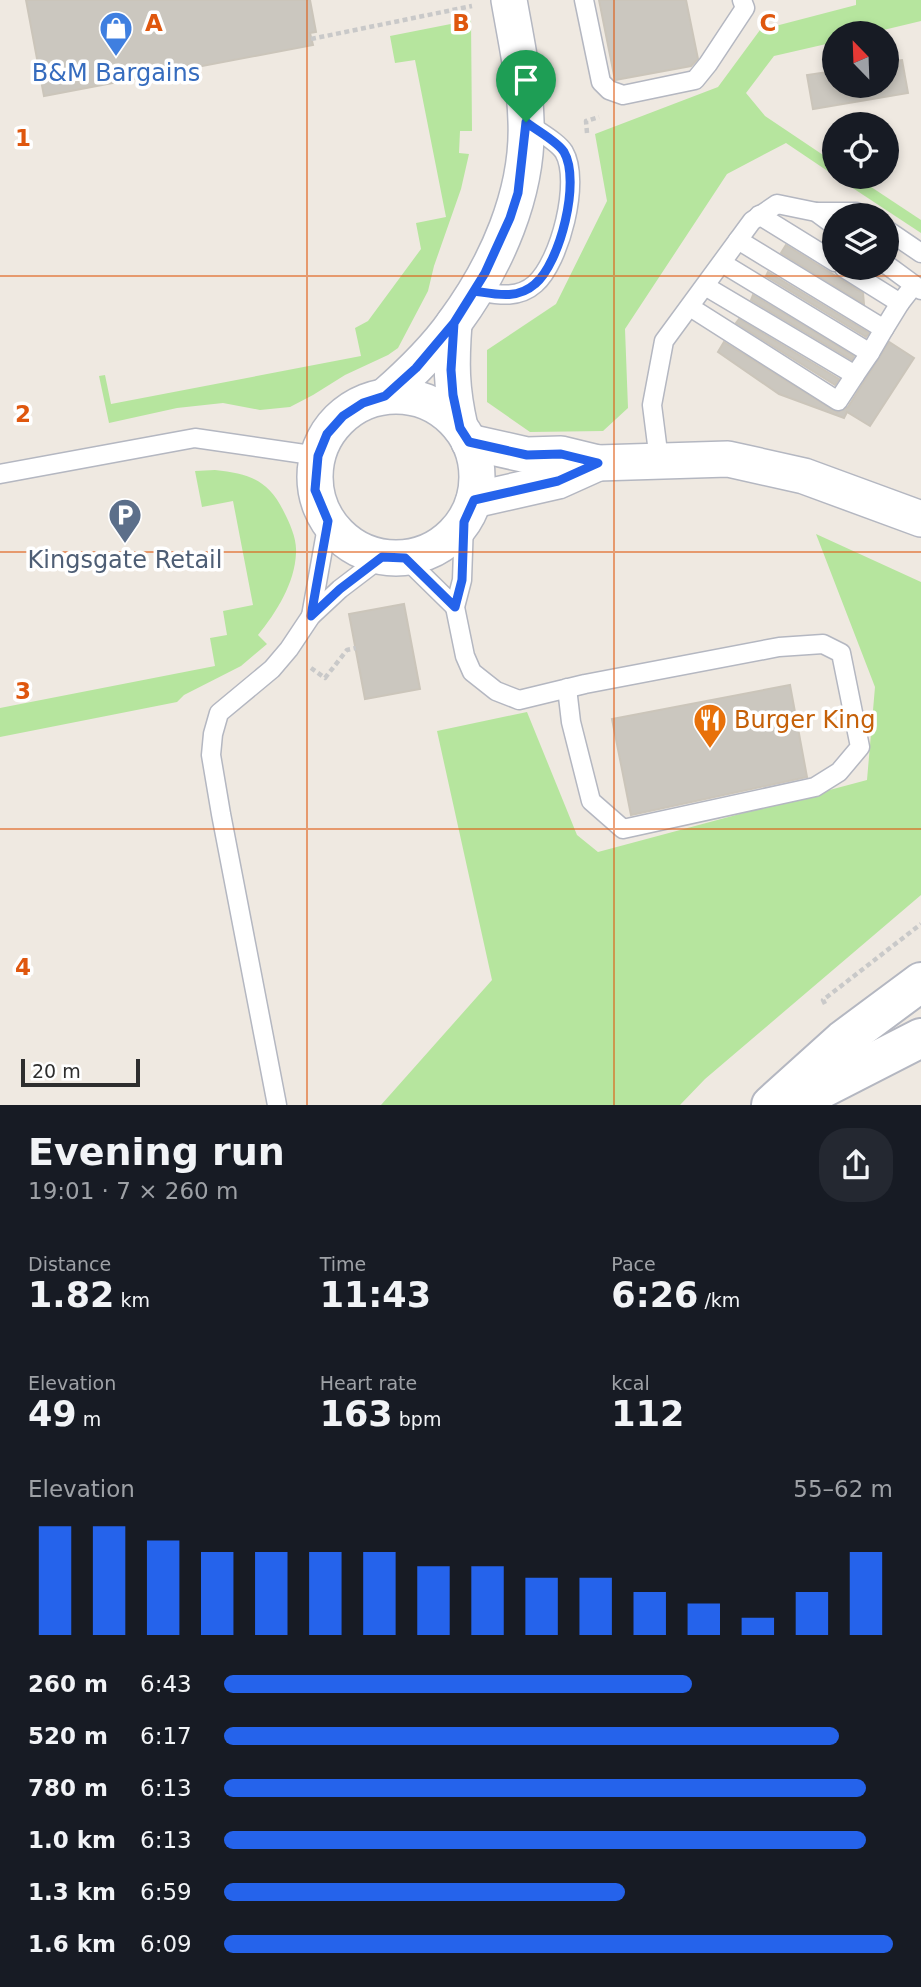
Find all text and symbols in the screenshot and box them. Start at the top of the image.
shop icon: B&M Bargains [97,9,135,58]
text: A [145,10,163,36]
text: B [452,10,470,36]
text: C [760,10,776,36]
north arrow [822,21,900,98]
map controls [822,21,899,280]
pin [496,50,556,122]
place label: B&M Bargains [32,59,200,87]
icon: arrive [507,61,545,99]
button: locate [822,112,899,189]
text: 1 [15,125,31,151]
button: layers [822,203,899,280]
text: 2 [15,401,31,427]
parking icon: Kingsgate Retail [106,496,144,545]
place label: Kingsgate Retail [28,546,222,574]
text: 3 [15,678,31,704]
restaurant icon: Burger King [691,701,729,750]
place label: Burger King [734,706,875,734]
text: 4 [15,954,31,980]
scale bar [21,1056,140,1088]
text: 20 m [32,1060,81,1082]
button: share [819,1128,893,1202]
text: Evening run [28,1130,285,1174]
text: 19:01 · 7 × 260 m [28,1178,238,1204]
text: Distance [28,1253,111,1275]
text: Time [320,1253,366,1275]
text: Pace [611,1253,656,1275]
text: 1.82 [28,1275,114,1315]
text: 11:43 [320,1275,431,1315]
text: 6:26 [611,1275,698,1315]
text: km [114,1289,150,1311]
text: /km [698,1289,740,1311]
text: Elevation [28,1372,116,1394]
text: Heart rate [320,1372,417,1394]
text: kcal [611,1372,650,1394]
text: 49 [28,1394,77,1434]
text: 163 [320,1394,393,1434]
text: 112 [611,1394,684,1434]
text: m [77,1408,101,1430]
text: bpm [393,1408,441,1430]
text: Elevation [28,1476,135,1502]
text: 55–62 m [793,1476,893,1502]
text: 260 m [28,1671,108,1697]
text: 6:43 [140,1671,192,1697]
text: 520 m [28,1723,108,1749]
text: 6:17 [140,1723,192,1749]
text: 780 m [28,1775,108,1801]
text: 6:13 [140,1775,192,1801]
text: 1.0 km [28,1827,116,1853]
text: 6:13 [140,1827,192,1853]
text: 1.3 km [28,1879,116,1905]
text: 6:59 [140,1879,192,1905]
text: 1.6 km [28,1931,116,1957]
text: 6:09 [140,1931,192,1957]

